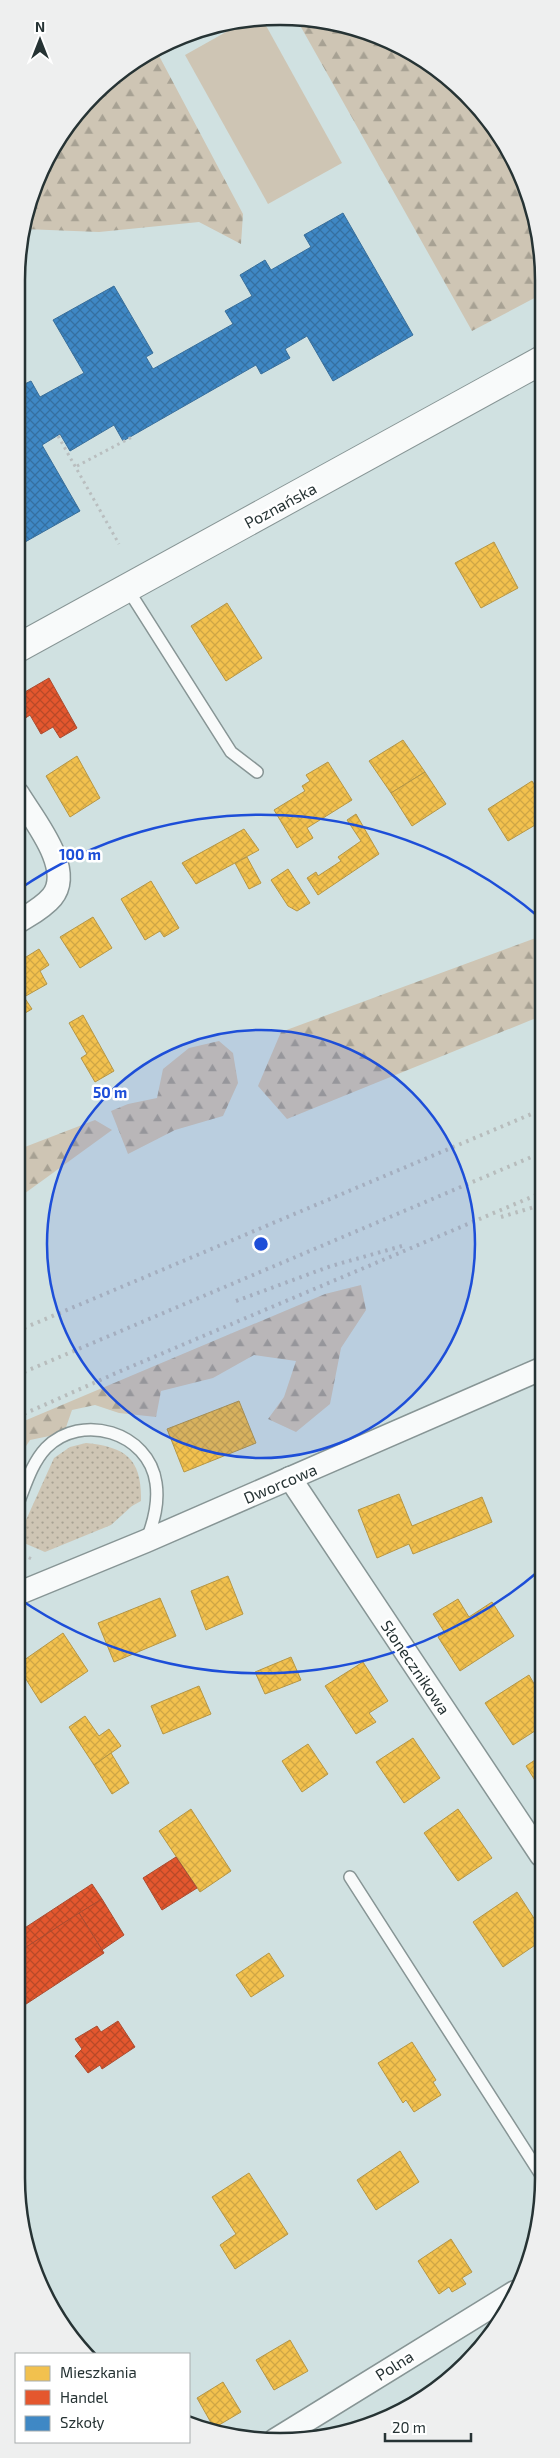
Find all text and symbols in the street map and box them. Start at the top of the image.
north arrow [15,15,65,65]
text: N [35,18,45,35]
street label: Poznańska [241,478,319,532]
text: 100 m [59,845,101,863]
text: 50 m [93,1083,127,1101]
centre of rings [252,1235,270,1253]
street label: Dworcowa [241,1459,319,1507]
street label: Słonecznikowa [378,1616,454,1718]
street label: Polna [371,2346,417,2384]
legend [15,2353,190,2443]
text: Mieszkania [60,2363,137,2381]
text: Handel [60,2388,109,2406]
scale bar [385,2410,471,2442]
text: Szkoły [60,2413,105,2431]
text: 20 m [392,2418,426,2436]

